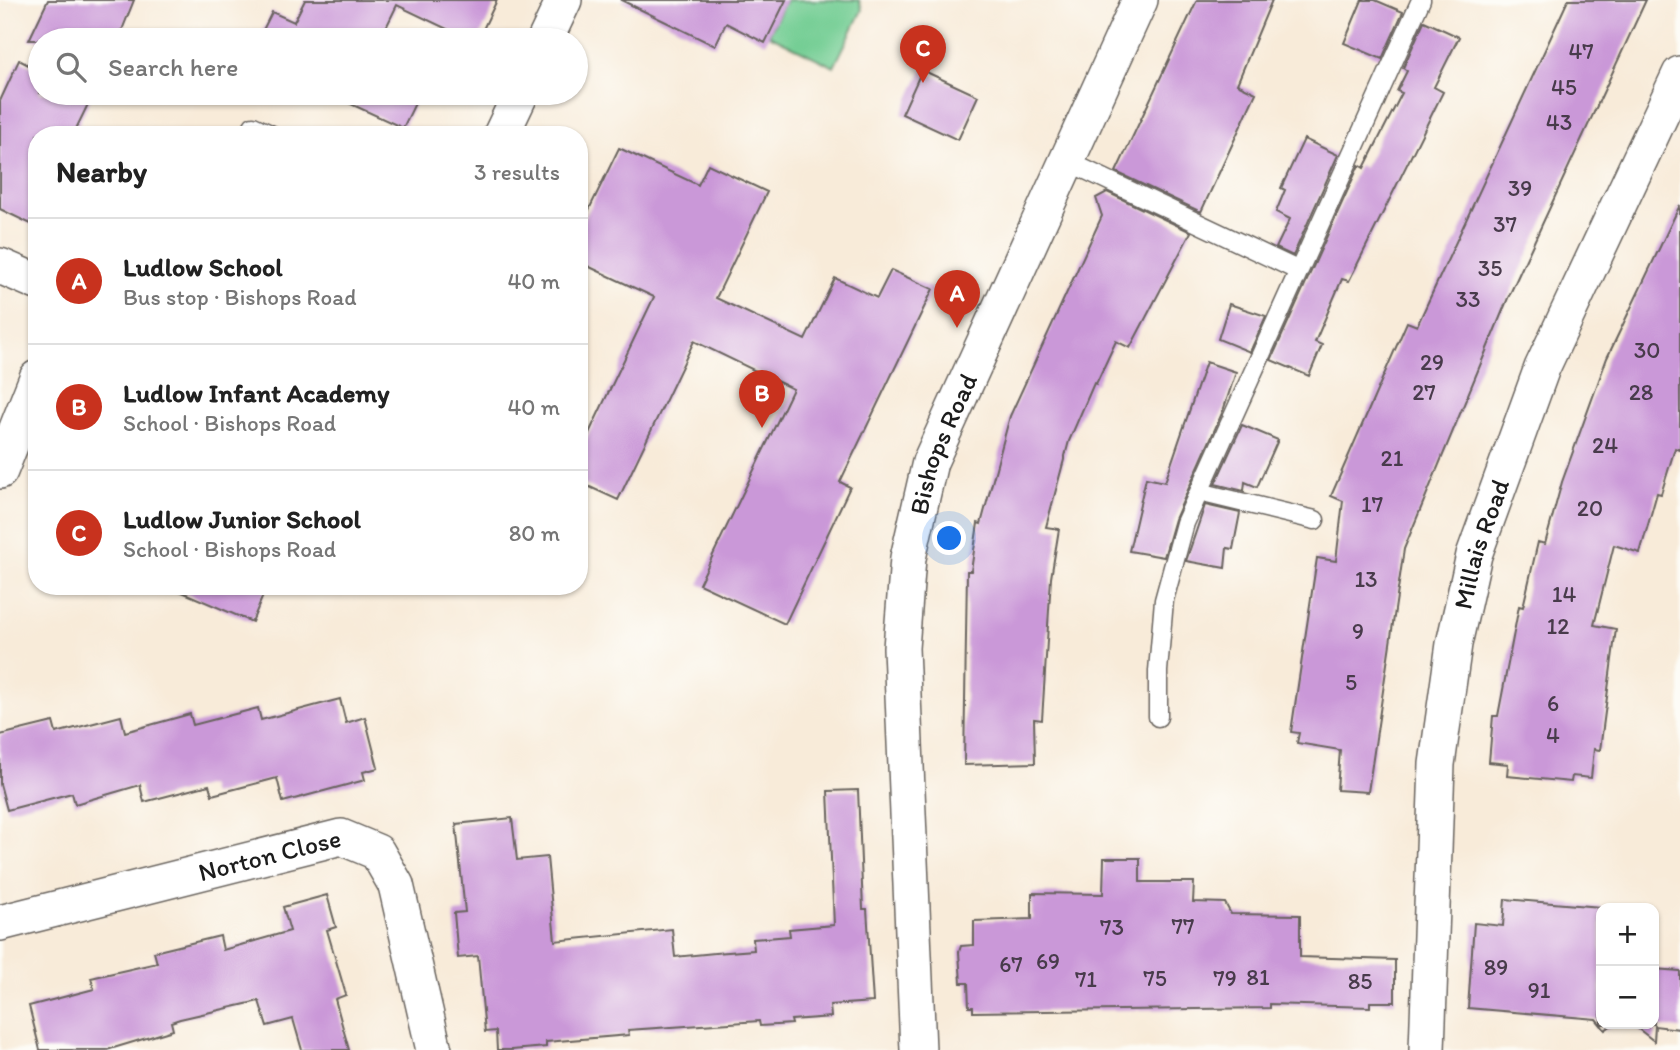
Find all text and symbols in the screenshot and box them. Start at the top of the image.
pin: C [900,25,946,83]
search box [28,28,588,105]
house number: 47 [1568,37,1594,65]
icon: search [52,48,90,86]
text: Search here [108,51,238,83]
house number: 45 [1551,73,1577,101]
house number: 43 [1546,108,1572,136]
text: Nearby [56,153,147,190]
text: 3 results [474,158,560,186]
house number: 39 [1508,174,1532,202]
house number: 37 [1493,210,1517,238]
text: Ludlow School [123,251,283,283]
house number: 35 [1478,254,1502,282]
text: A [72,267,86,295]
text: 40 m [507,267,560,295]
pin: A [934,270,980,328]
text: Bus stop · Bishops Road [123,283,356,311]
house number: 33 [1455,285,1481,313]
house number: 30 [1634,336,1660,364]
house number: 29 [1420,348,1444,376]
street label: Bishops Road [902,368,984,518]
pin: B [739,370,785,428]
text: Ludlow Infant Academy [123,377,389,409]
house number: 27 [1412,378,1436,406]
house number: 28 [1629,378,1653,406]
text: B [72,393,86,421]
text: 40 m [507,393,560,421]
text: School · Bishops Road [123,409,336,437]
house number: 24 [1592,431,1618,459]
house number: 21 [1381,444,1404,472]
street label: Millais Road [1446,474,1517,612]
house number: 17 [1361,490,1383,518]
house number: 20 [1577,494,1603,522]
text: Ludlow Junior School [123,503,361,535]
text: C [72,519,86,547]
text: 80 m [509,519,560,547]
your location [932,521,966,555]
text: School · Bishops Road [123,535,336,563]
house number: 13 [1354,565,1378,593]
house number: 14 [1552,580,1576,608]
house number: 12 [1547,612,1569,640]
house number: 9 [1352,617,1364,645]
house number: 5 [1345,668,1357,696]
house number: 6 [1547,689,1559,717]
house number: 4 [1546,721,1560,749]
street label: Norton Close [195,822,344,888]
map controls [1596,903,1659,1029]
button: + [1596,903,1659,966]
house number: 77 [1172,912,1194,940]
house number: 73 [1100,913,1124,941]
house number: 69 [1036,947,1060,975]
house number: 67 [999,950,1023,978]
house number: 89 [1484,953,1508,981]
house number: 81 [1246,963,1270,991]
house number: 75 [1143,964,1167,992]
house number: 79 [1213,964,1237,992]
house number: 71 [1075,965,1097,993]
button: − [1596,966,1659,1029]
house number: 85 [1348,967,1372,995]
house number: 91 [1528,976,1551,1004]

